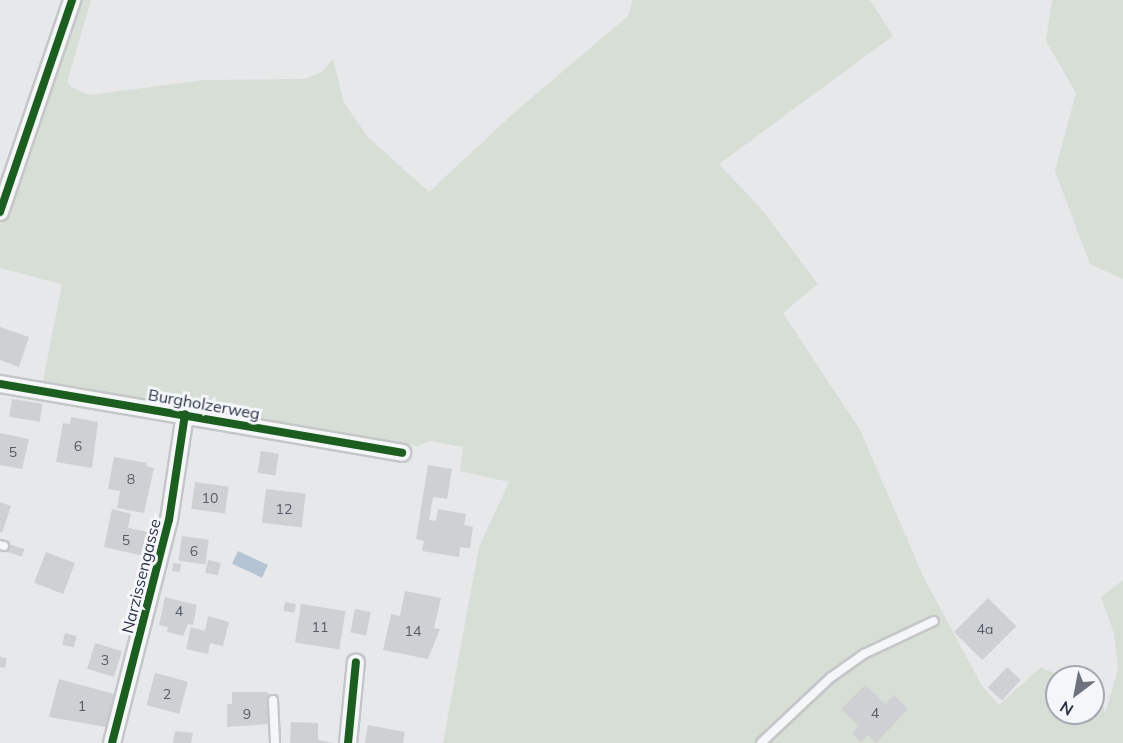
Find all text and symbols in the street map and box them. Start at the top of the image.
street label: Burgholzerweg [147,385,261,423]
house number: 6 [74,438,82,454]
house number: 5 [9,444,17,460]
house number: 8 [127,471,135,487]
house number: 10 [202,490,218,506]
house number: 12 [276,501,292,517]
street label: Narzissengasse [117,517,165,635]
house number: 5 [122,532,130,548]
house number: 6 [190,543,198,559]
house number: 4 [175,603,183,619]
house number: 11 [312,619,328,635]
house number: 4a [977,621,993,637]
house number: 14 [405,623,421,639]
house number: 3 [101,652,109,668]
north arrow [1045,665,1105,725]
house number: 2 [163,686,171,702]
text: N [1056,697,1077,720]
house number: 1 [78,698,86,714]
house number: 4 [871,705,879,721]
house number: 9 [243,706,251,722]

